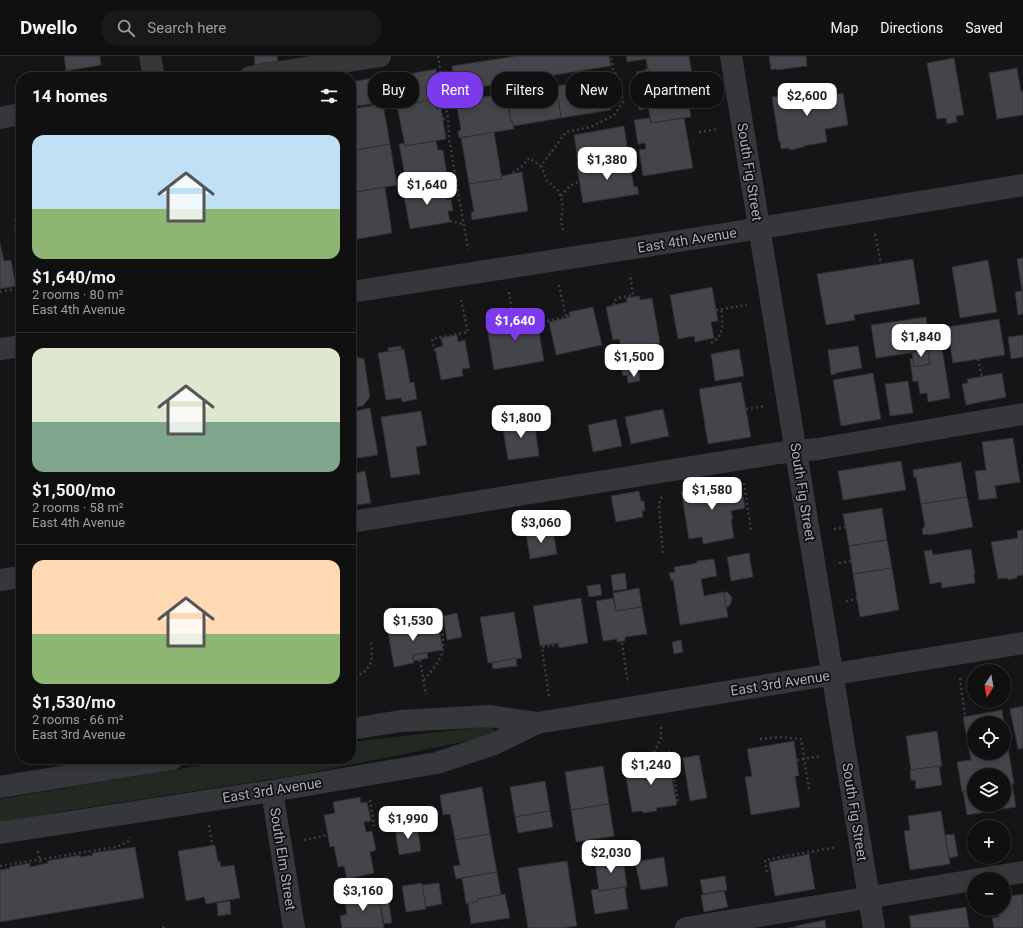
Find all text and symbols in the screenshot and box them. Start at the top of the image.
search box [101,10,381,46]
text: Dwello [20,16,77,39]
icon: search [115,17,137,39]
text: Search here [147,19,226,37]
text: Map [831,20,858,36]
text: Directions [880,20,943,36]
text: Saved [965,20,1003,36]
chip: Buy [368,72,419,108]
chip: Rent [427,72,483,108]
chip: Filters [491,72,558,108]
chip: New [566,72,622,108]
chip: Apartment [630,72,724,108]
pin: $2,600 [774,83,840,117]
icon: filters [318,85,340,107]
text: 14 homes [32,86,108,106]
text: $2,600 [787,88,827,103]
street label: South Fig Street [734,122,766,223]
pin: $1,380 [574,147,640,181]
text: $1,380 [587,152,627,167]
icon: home [150,161,222,233]
pin: $1,640 [394,172,460,206]
text: $1,640 [407,177,447,192]
street label: East 4th Avenue [636,224,738,256]
text: $1,640/mo [32,267,116,287]
text: 2 rooms · 80 m² [32,287,124,302]
text: East 4th Avenue [32,302,125,317]
pin: $1,640 [482,308,548,342]
text: $1,640 [495,313,535,328]
pin: $1,840 [888,324,954,358]
text: $1,840 [901,329,941,344]
pin: $1,500 [601,344,667,378]
text: $1,500 [614,349,654,364]
icon: home [150,374,222,446]
pin: $1,800 [488,405,554,439]
text: $1,800 [501,410,541,425]
street label: South Fig Street [787,442,819,543]
pin: $1,580 [679,477,745,511]
text: $1,500/mo [32,480,116,500]
text: $1,580 [692,482,732,497]
text: 2 rooms · 58 m² [32,500,124,515]
pin: $3,060 [508,510,574,544]
text: East 4th Avenue [32,515,125,530]
text: $3,060 [521,515,561,530]
icon: home [150,586,222,658]
pin: $1,530 [380,608,446,642]
text: $1,530 [393,613,433,628]
north arrow [967,664,1011,708]
map controls [967,664,1011,916]
street label: East 3rd Avenue [729,667,831,699]
text: $1,530/mo [32,692,116,712]
text: 2 rooms · 66 m² [32,712,124,727]
button: locate [967,716,1011,760]
text: East 3rd Avenue [32,727,125,742]
pin: $1,240 [618,752,684,786]
text: $1,240 [631,757,671,772]
street label: South Fig Street [839,762,871,863]
button: layers [967,768,1011,812]
street label: East 3rd Avenue [221,774,323,806]
street label: South Elm Street [267,806,299,912]
pin: $1,990 [375,806,441,840]
text: $1,990 [388,811,428,826]
button: + [967,820,1011,864]
pin: $2,030 [578,840,644,874]
text: $2,030 [591,845,631,860]
button: − [967,872,1011,916]
pin: $3,160 [330,878,396,912]
text: $3,160 [343,883,383,898]

